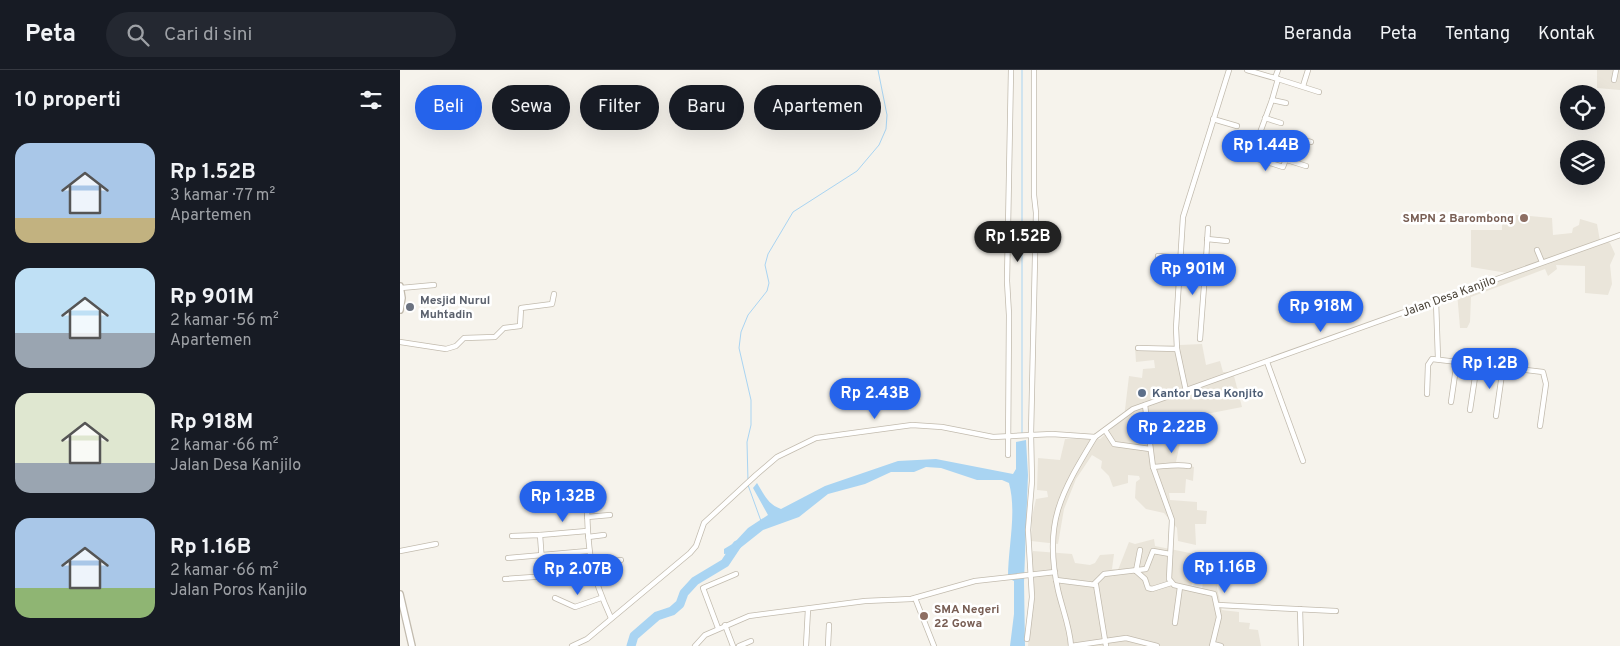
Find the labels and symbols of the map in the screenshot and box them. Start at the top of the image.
pin: Rp 1.44B [1214,129,1318,172]
place label: SMPN 2 Barombong [1403,211,1514,227]
marker: SMPN 2 Barombong [1518,212,1530,224]
pin: Rp 1.52B [966,220,1070,263]
pin: Rp 901M [1147,254,1239,296]
street label: Jalan Desa Kanjilo [1400,273,1499,321]
pin: Rp 918M [1275,290,1367,333]
place label: Mesjid Nurul Muhtadin [420,293,490,323]
marker: Mesjid Nurul Muhtadin [404,301,416,313]
pin: Rp 1.2B [1444,348,1536,390]
pin: Rp 2.43B [823,378,927,420]
place label: Kantor Desa Konjito [1152,386,1264,402]
marker: Kantor Desa Konjito [1136,387,1148,399]
pin: Rp 2.22B [1120,412,1224,454]
pin: Rp 1.32B [511,480,615,523]
pin: Rp 1.16B [1173,552,1277,594]
pin: Rp 2.07B [526,554,630,596]
place label: SMA Negeri 22 Gowa [934,602,999,632]
marker: SMA Negeri 22 Gowa [918,610,930,622]

